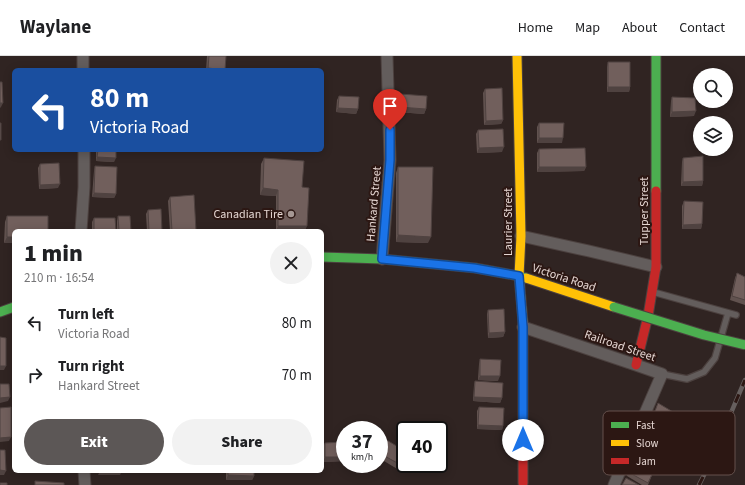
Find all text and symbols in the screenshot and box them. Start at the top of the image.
text: Waylane [20,14,91,41]
text: Home [518,18,553,38]
text: Map [575,18,600,38]
text: About [622,18,657,38]
text: Contact [679,18,725,38]
map controls [693,68,733,156]
button: search [693,68,733,108]
text: 80 m [90,78,149,118]
icon: left [24,84,76,136]
pin [373,89,407,130]
icon: arrive [379,95,401,117]
text: Victoria Road [90,115,189,140]
button: layers [693,116,733,156]
street label: Hankard Street [362,166,386,242]
street label: Tupper Street [636,177,653,245]
street label: Laurier Street [500,188,517,256]
place label: Canadian Tire [213,206,283,223]
marker: Canadian Tire [286,209,296,219]
text: 1 min [24,236,83,271]
button: close [270,242,312,284]
street label: Victoria Road [530,260,598,296]
text: 210 m · 16:54 [24,269,94,287]
text: Turn left [58,304,114,325]
icon: left [24,312,46,334]
text: 80 m [282,313,312,334]
text: Victoria Road [58,325,130,343]
street label: Railroad Street [582,326,658,366]
text: Turn right [58,356,124,377]
icon: right [24,364,46,386]
text: 70 m [282,365,312,386]
text: Hankard Street [58,377,140,395]
legend [603,411,735,475]
text: Fast [636,418,655,433]
button: Exit [24,419,164,465]
button: Share [172,419,312,465]
position arrow [502,419,544,461]
speed limit sign: 40 [396,421,448,473]
text: 37 [351,428,373,456]
text: Slow [636,436,659,451]
text: km/h [351,450,373,464]
text: Jam [636,454,656,469]

